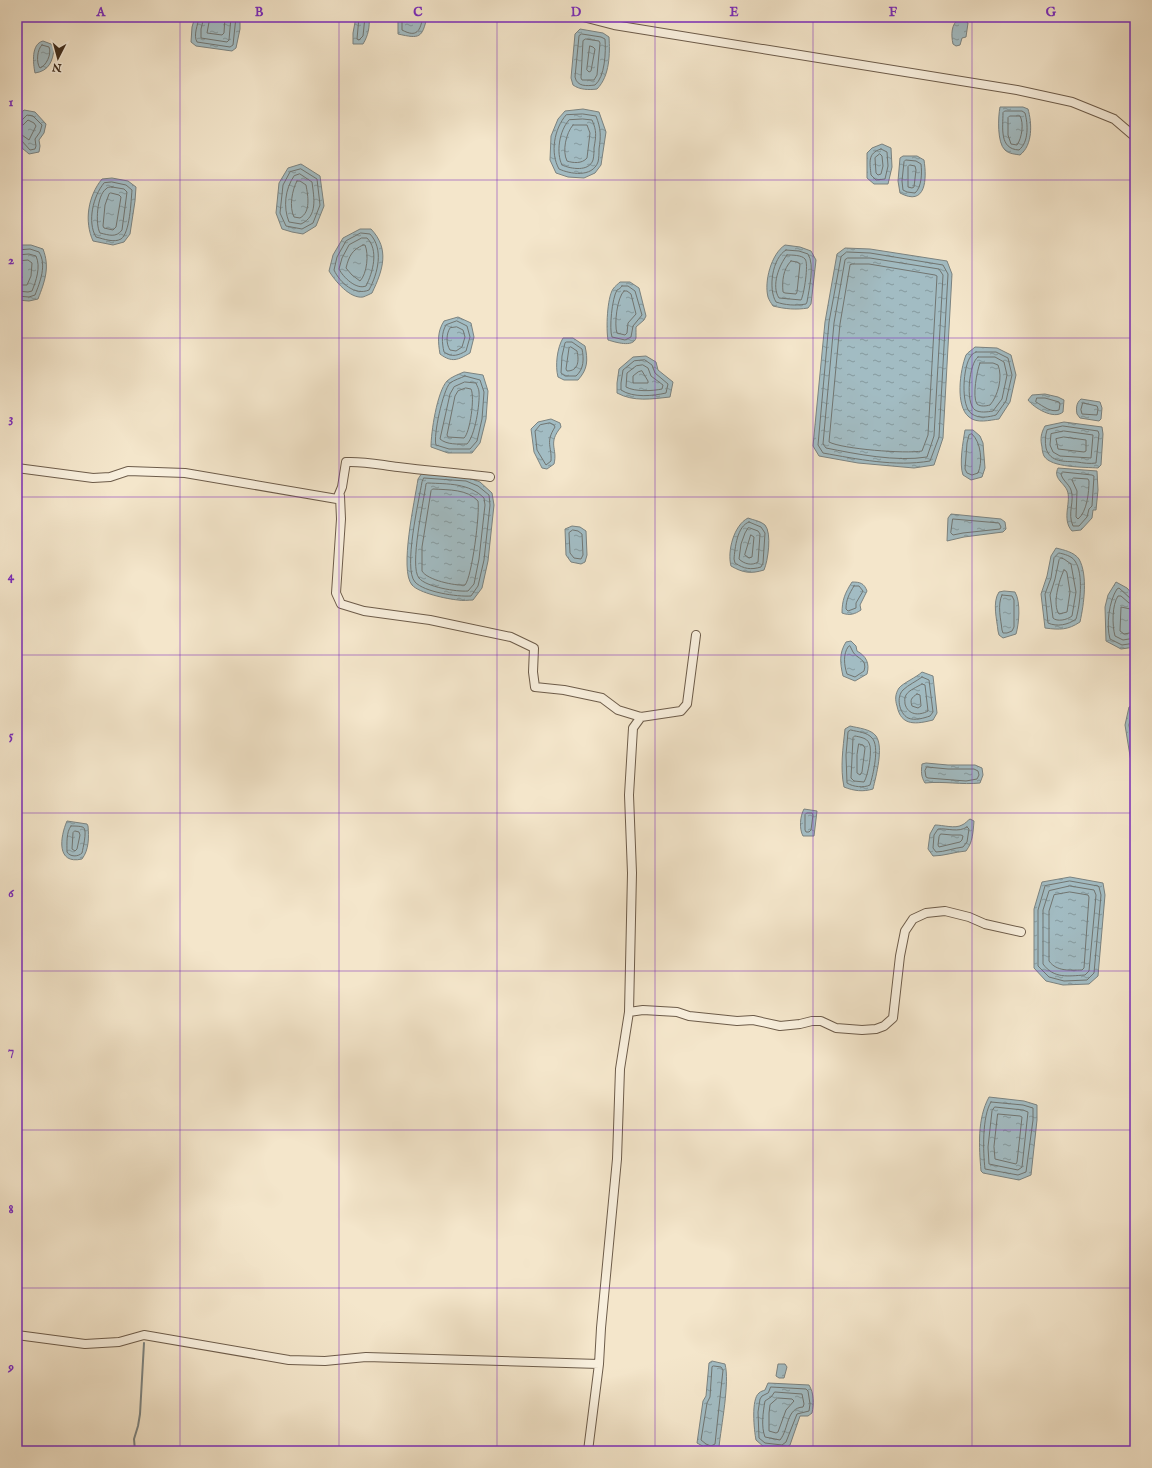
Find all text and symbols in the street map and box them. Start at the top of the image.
text: A [96,4,107,21]
text: B [255,4,264,21]
text: C [413,4,423,21]
text: D [571,4,582,21]
text: E [729,4,739,21]
text: F [889,4,898,21]
text: G [1046,4,1057,21]
north arrow [38,38,78,78]
text: N [51,59,64,75]
text: 1 [9,94,14,111]
text: 2 [8,252,14,269]
text: 3 [9,410,14,427]
text: 4 [8,568,15,585]
text: 5 [9,727,14,744]
text: 6 [8,885,14,902]
text: 7 [8,1043,14,1060]
text: 8 [8,1201,14,1218]
text: 9 [7,1359,14,1376]

